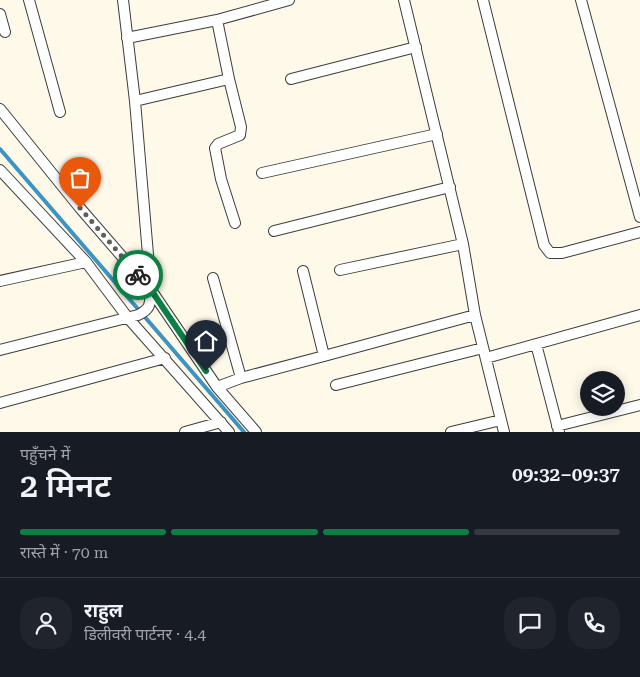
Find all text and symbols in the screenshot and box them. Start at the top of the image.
pin [59,157,101,208]
icon: bag [66,164,94,192]
courier [113,250,163,300]
icon: bike [124,261,152,289]
pin [185,320,227,371]
icon: home [192,327,220,355]
map controls [580,371,625,416]
button: layers [580,371,625,416]
text: पहुँचने में [20,445,70,464]
text: 09:32–09:37 [512,463,620,486]
text: 2 मिनट [20,467,111,505]
text: रास्ते में · 70 m [20,543,108,562]
button: person [20,597,72,649]
button: chat [504,597,556,649]
button: phone [568,597,620,649]
text: राहुल [84,599,123,622]
text: डिलीवरी पार्टनर · 4.4 [84,625,206,644]

